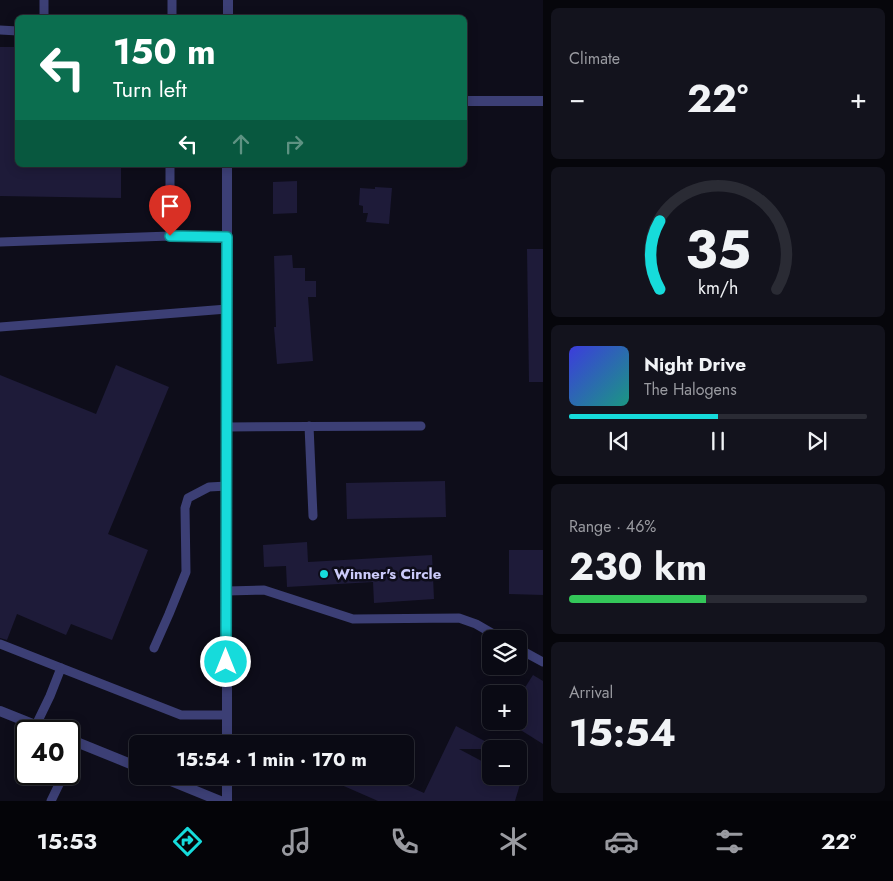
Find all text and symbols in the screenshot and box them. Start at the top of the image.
text: 150 m [113,27,216,77]
icon: left [30,35,95,100]
text: Climate [569,47,620,70]
text: 22° [687,71,748,126]
text: Turn left [113,73,187,105]
text: − [569,78,586,119]
text: + [850,78,867,119]
icon: left [174,130,202,158]
icon: ahead [227,130,255,158]
icon: right [280,130,308,158]
pin [149,185,191,236]
icon: arrive [156,192,184,220]
text: 35 [685,212,751,288]
text: km/h [698,275,738,301]
text: Night Drive [644,351,746,378]
text: The Halogens [644,378,737,401]
icon: previous [605,427,633,455]
icon: pause [704,427,732,455]
icon: next [803,427,831,455]
text: Range · 46% [569,515,656,538]
text: 230 km [569,539,707,594]
place label: Winner's Circle [334,563,442,585]
marker: Winner's Circle [318,568,330,580]
map controls [482,630,527,785]
button: layers [482,630,527,675]
position arrow [199,635,251,687]
text: Arrival [569,681,613,704]
button: + [482,685,527,730]
text: 15:54 [569,705,676,760]
speed limit sign: 40 [15,720,80,785]
button: − [482,740,527,785]
text: 15:54 · 1 min · 170 m [176,746,367,773]
icon: directions [170,824,205,859]
icon: music [279,824,314,859]
icon: phone [387,824,422,859]
icon: climate [496,824,531,859]
icon: car [604,824,639,859]
icon: filters [712,824,747,859]
text: 15:53 [37,825,97,857]
text: 22° [821,825,856,857]

